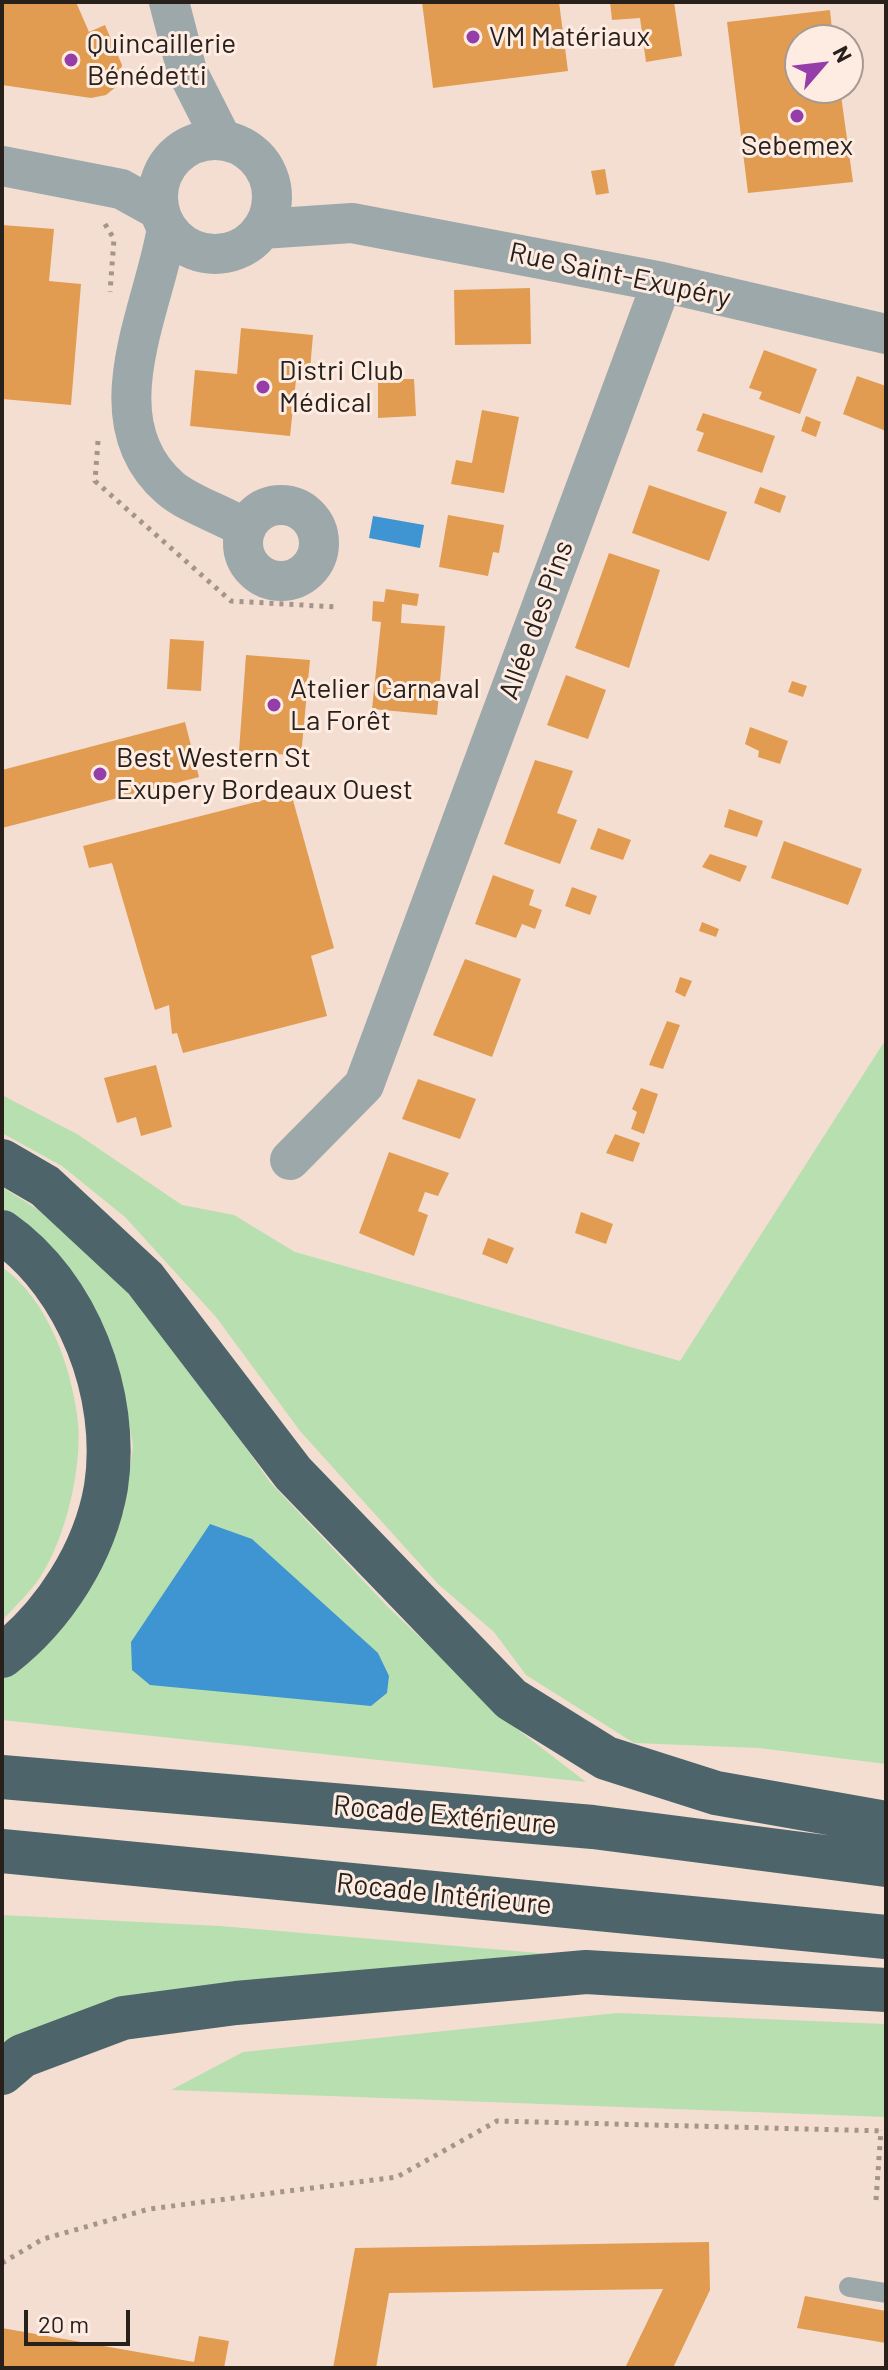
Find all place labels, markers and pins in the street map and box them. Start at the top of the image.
place label: VM Matériaux [489,20,650,54]
place label: Quincaillerie Bénédetti [87,27,236,93]
marker: VM Matériaux [464,28,482,46]
marker: Quincaillerie Bénédetti [62,51,80,69]
marker: Sebemex [788,107,806,125]
place label: Sebemex [741,129,853,163]
place label: Distri Club Médical [279,354,404,420]
marker: Distri Club Médical [254,378,272,396]
place label: Atelier Carnaval La Forêt [290,672,480,738]
marker: Atelier Carnaval La Forêt [265,696,283,714]
place label: Best Western St Exupery Bordeaux Ouest [116,741,413,807]
marker: Best Western St Exupery Bordeaux Ouest [91,765,109,783]

